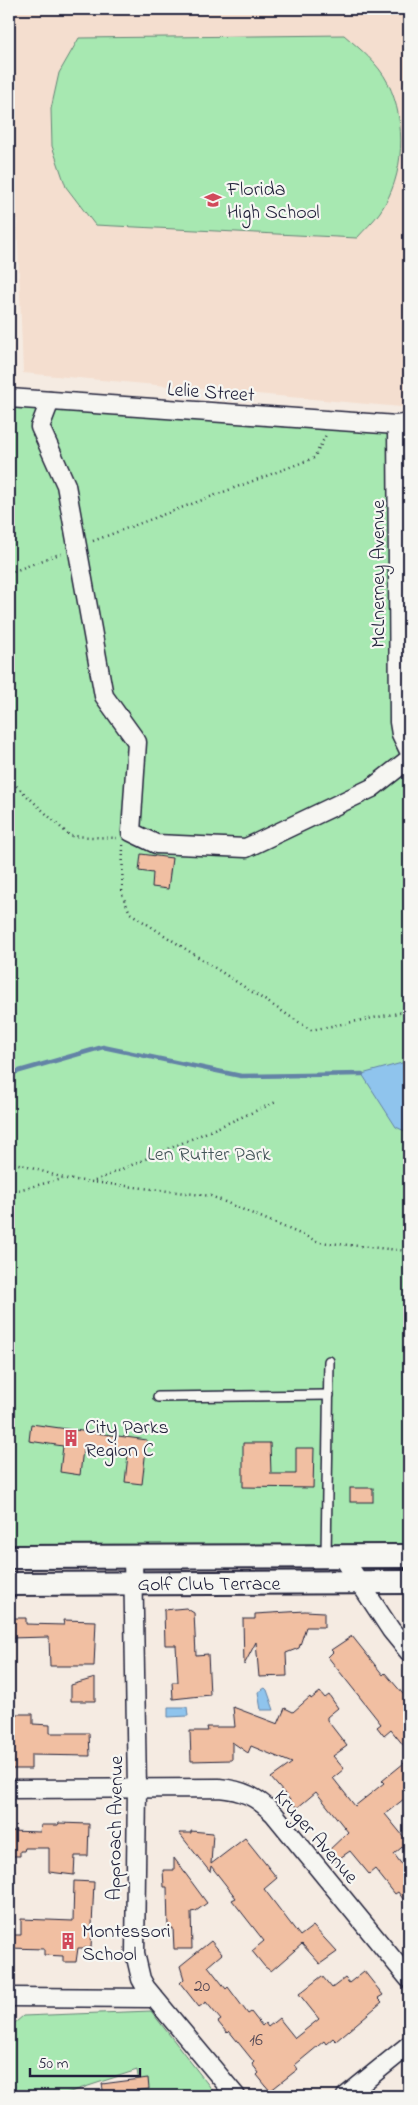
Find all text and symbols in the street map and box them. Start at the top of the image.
place label: Florida High School [226,176,320,229]
school or university icon: Florida High School [203,190,223,210]
street label: Lelie Street [166,376,256,411]
street label: McLnerney Avenue [365,500,394,648]
park label: Len Rutter Park [147,1141,271,1170]
place label: City Parks Region C [85,1414,169,1467]
building icon: City Parks Region C [61,1428,81,1448]
street label: Golf Club Terrace [138,1571,281,1600]
street label: Approach Avenue [101,1755,132,1901]
street label: Kruger Avenue [265,1784,364,1892]
place label: Montessori School [82,1918,171,1970]
building icon: Montessori School [58,1931,78,1951]
house number: 20 [194,1974,211,2000]
house number: 16 [249,2028,263,2054]
scale bar [30,2045,140,2077]
text: 50 m [38,2053,69,2075]

